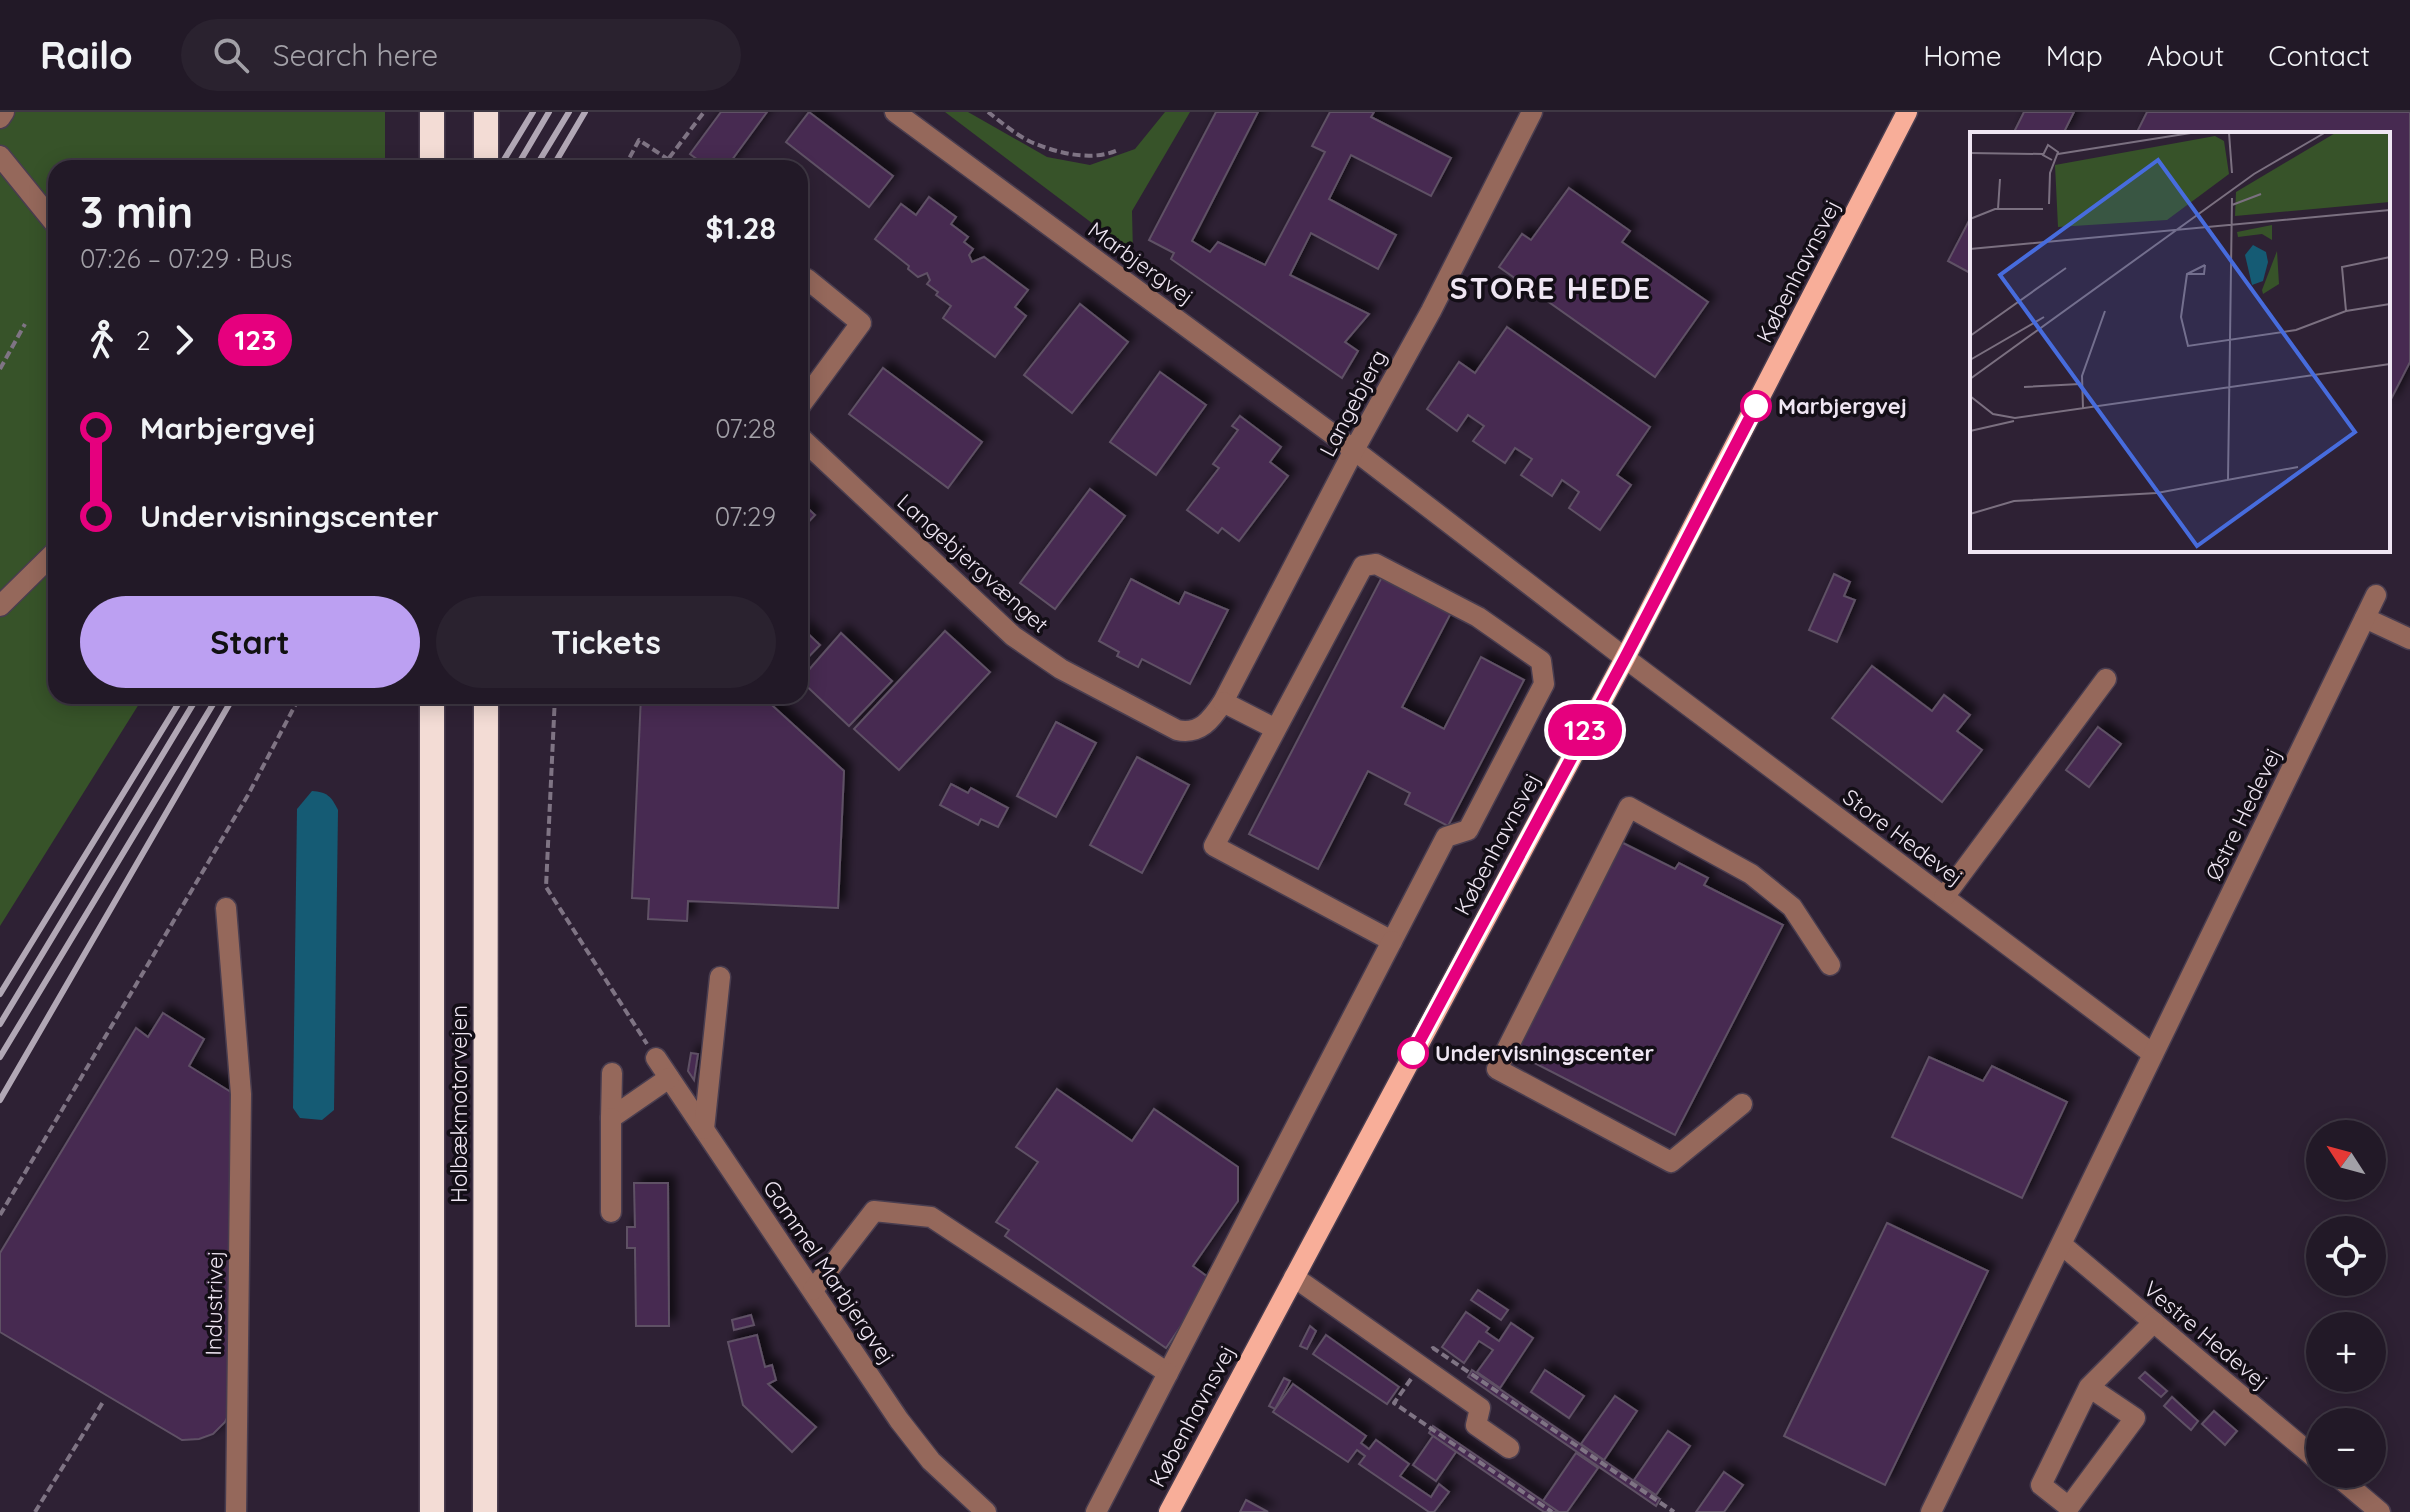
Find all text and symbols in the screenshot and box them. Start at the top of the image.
search box [181,19,741,91]
text: Railo [40,31,133,79]
icon: search [209,33,253,77]
text: Search here [273,36,438,74]
text: Home [1923,38,2002,73]
text: Map [2046,38,2103,73]
text: About [2147,38,2224,73]
text: Contact [2268,38,2370,73]
inset map [1970,132,2390,552]
text: 3 min [80,184,193,239]
street label: Københavnsvej [1750,195,1846,347]
text: $1.28 [705,209,776,247]
street label: Marbjergvej [1083,215,1199,311]
text: 07:26 – 07:29 · Bus [80,242,292,275]
district label: STORE HEDE [1450,269,1652,307]
icon: walk [80,318,124,362]
icon: forward [162,318,206,362]
text: 123 [234,322,276,357]
text: 2 [136,324,150,357]
street label: Langebjerg [1313,345,1393,461]
marker: Marbjergvej [1741,391,1771,421]
place label: Marbjergvej [1778,392,1907,420]
text: Marbjergvej [140,409,316,447]
text: 07:28 [715,412,776,445]
street label: Langebjergvænget [891,488,1055,638]
text: Undervisningscenter [140,497,439,535]
text: 07:29 [715,500,776,533]
button: Start [80,596,420,688]
button: Tickets [436,596,776,688]
line badge: 123 [1539,704,1631,756]
text: 123 [1564,712,1606,747]
street label: Østre Hedevej [2199,743,2287,885]
street label: Københavnsvej [1448,768,1546,920]
street label: Store Hedevej [1837,783,1969,891]
street label: Holbækmotorvejen [445,1005,473,1203]
marker: Undervisningscenter [1398,1038,1428,1068]
place label: Undervisningscenter [1435,1039,1654,1067]
north arrow [2306,1120,2386,1200]
map controls [2306,1120,2386,1488]
street label: Gammel Marbjergvej [757,1175,901,1369]
button: locate [2306,1216,2386,1296]
street label: Industrivej [199,1250,229,1356]
street label: Vestre Hedevej [2138,1275,2274,1395]
button: + [2306,1312,2386,1392]
street label: Københavnsvej [1143,1340,1241,1492]
button: − [2306,1408,2386,1488]

